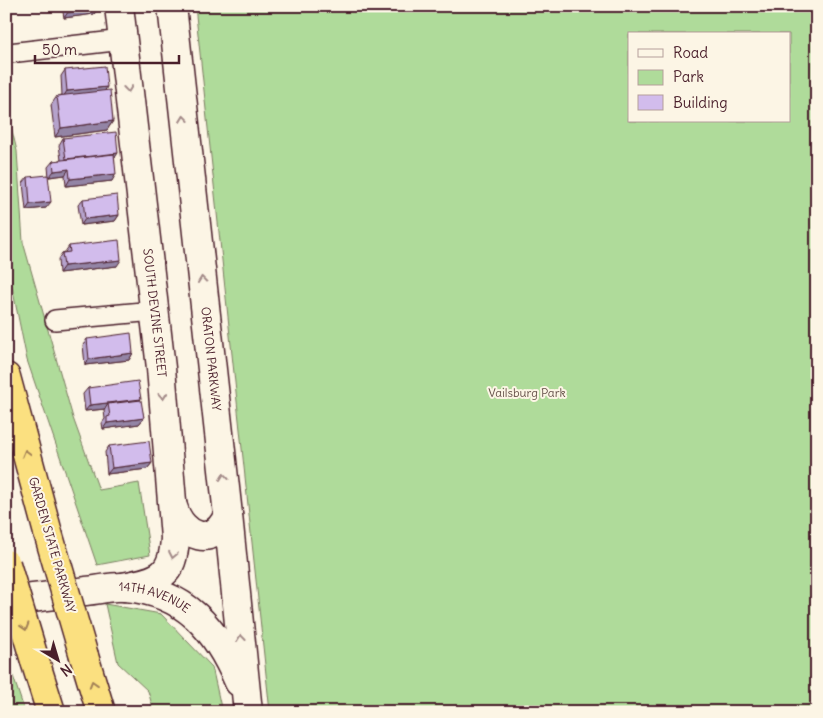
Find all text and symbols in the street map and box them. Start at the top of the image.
scale bar [35,32,179,64]
legend [628,32,790,122]
text: 50 m [42,40,77,59]
text: Road [673,43,708,62]
text: Park [673,67,704,86]
one-way arrow [122,85,133,93]
text: Building [673,93,728,112]
one-way arrow [179,115,190,123]
street label: SOUTH DEVINE STREET [140,248,170,378]
one-way arrow [197,276,208,284]
street label: ORATON PARKWAY [198,306,225,412]
park label: Vailsburg Park [488,385,566,400]
one-way arrow [157,392,168,400]
one-way arrow [21,448,32,457]
one-way arrow [219,472,230,480]
street label: GARDEN STATE PARKWAY [26,475,79,615]
one-way arrow [168,551,178,560]
street label: 14TH AVENUE [119,579,193,616]
one-way arrow [20,622,30,631]
one-way arrow [236,634,247,642]
north arrow [32,636,82,686]
text: N [57,660,75,680]
one-way arrow [88,680,98,688]

